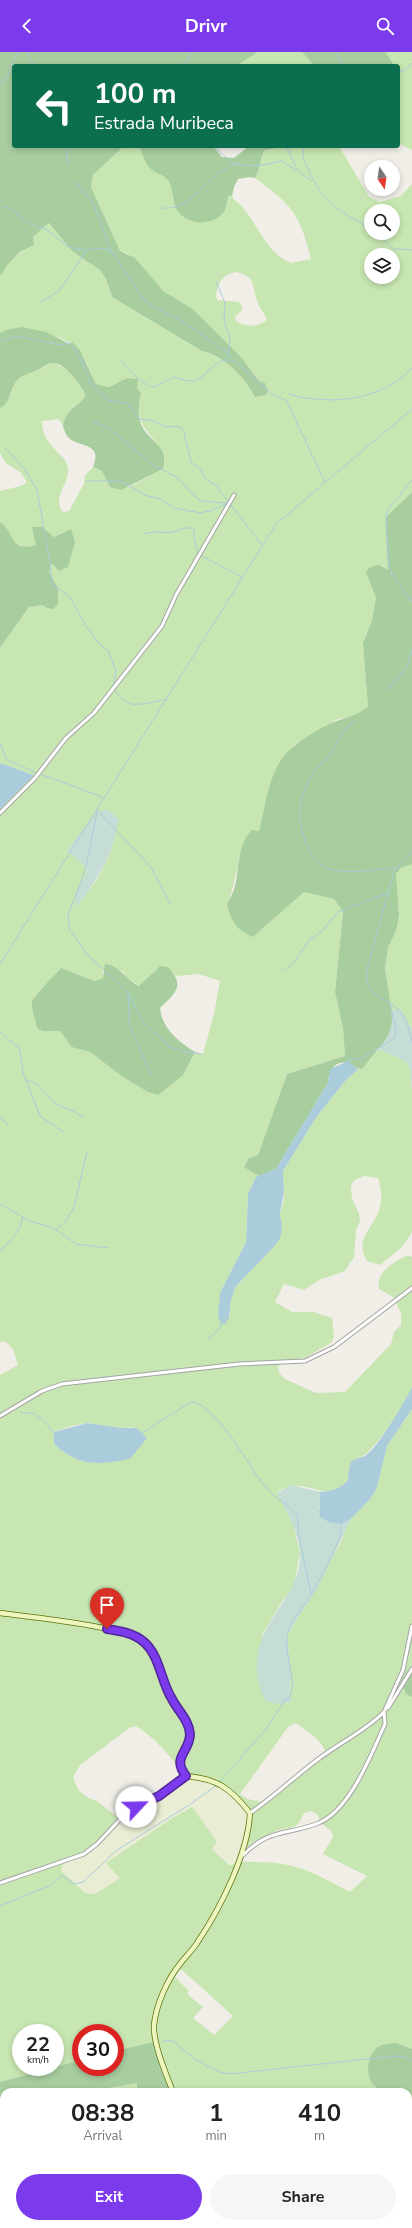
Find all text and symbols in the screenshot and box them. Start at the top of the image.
text: Drivr [185,14,227,38]
icon: back [16,15,38,37]
icon: search [374,15,396,37]
text: 100 m [94,75,177,113]
icon: left [28,80,80,132]
text: Estrada Muribeca [94,111,234,135]
north arrow [364,160,400,196]
map controls [364,160,400,284]
button: search [364,204,400,240]
button: layers [364,248,400,284]
pin [90,1588,124,1629]
icon: arrive [96,1594,118,1616]
position arrow [115,1786,157,1828]
speed limit sign: 30 [72,2024,124,2076]
text: 22 [26,2031,50,2058]
text: km/h [27,2053,49,2067]
text: 08:38 [71,2097,134,2129]
text: 1 [209,2097,223,2129]
text: 410 [298,2097,341,2129]
text: Arrival [83,2127,122,2145]
text: min [205,2127,227,2145]
text: m [314,2127,325,2145]
button: Exit [16,2174,202,2220]
button: Share [210,2174,396,2220]

